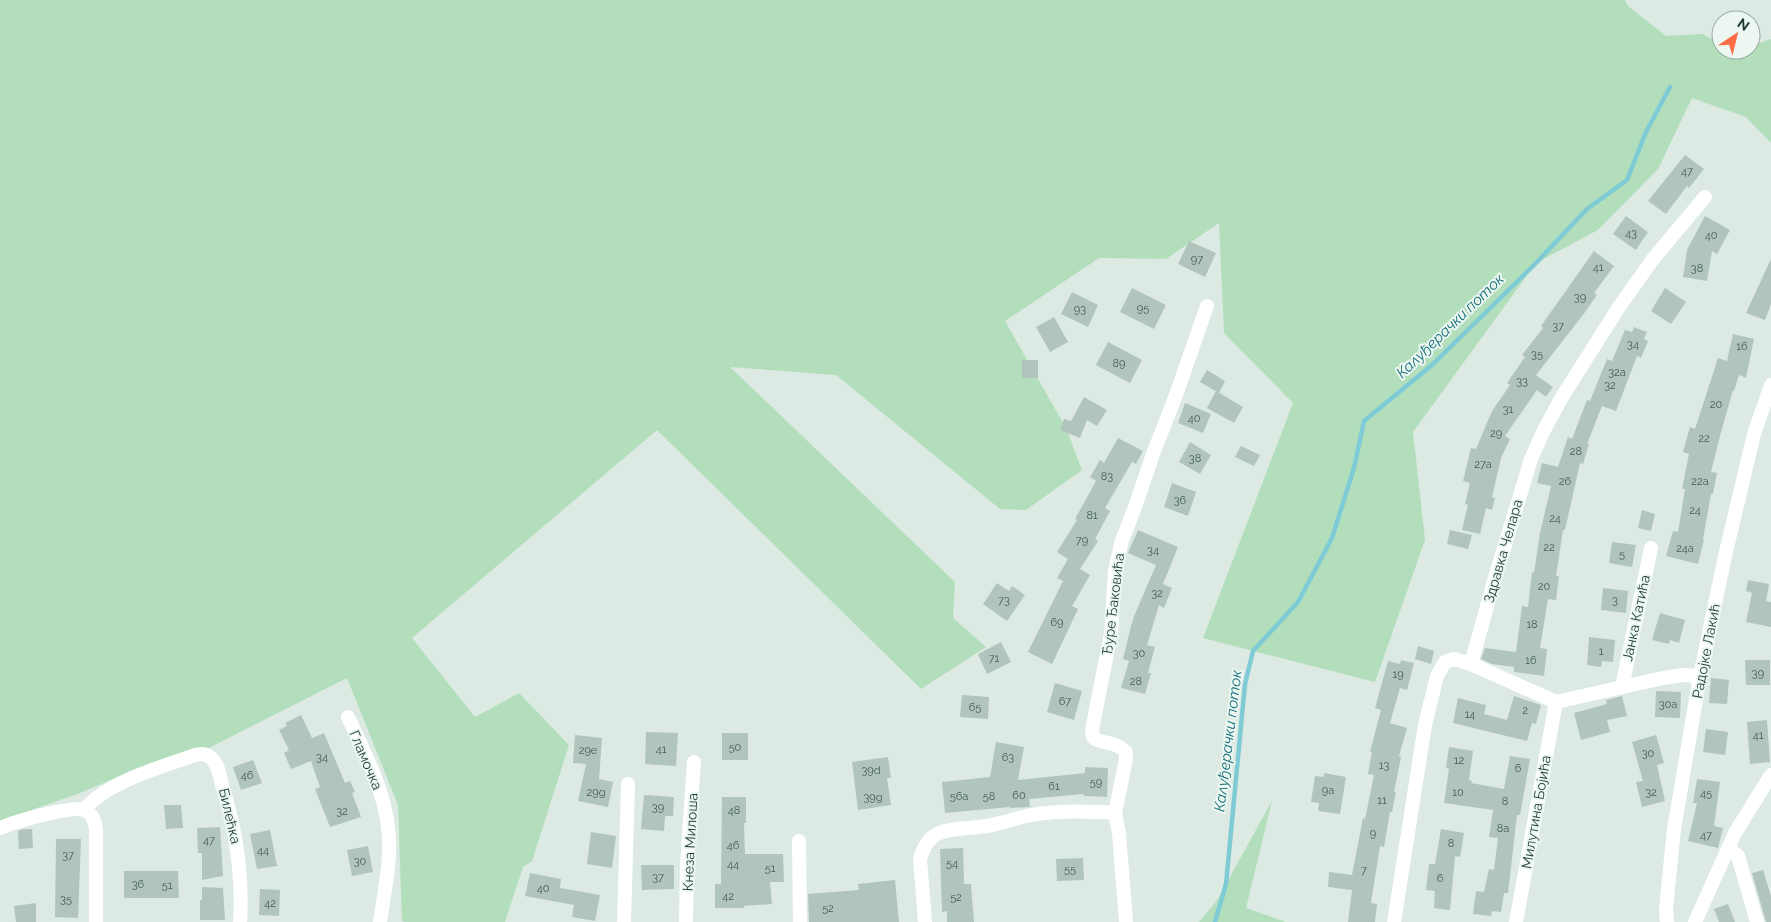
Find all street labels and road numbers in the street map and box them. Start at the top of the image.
street label: Здравка Челара [1481,497,1525,605]
street label: Ђуре Ђаковића [1099,552,1127,656]
street label: Јанка Катића [1619,573,1653,663]
street label: Радојке Лакић [1689,602,1723,700]
street label: Гламочка [346,728,386,792]
street label: Милутина Бојића [1518,754,1554,870]
street label: Билећка [216,787,244,845]
street label: Кнеза Милоша [679,792,701,892]

